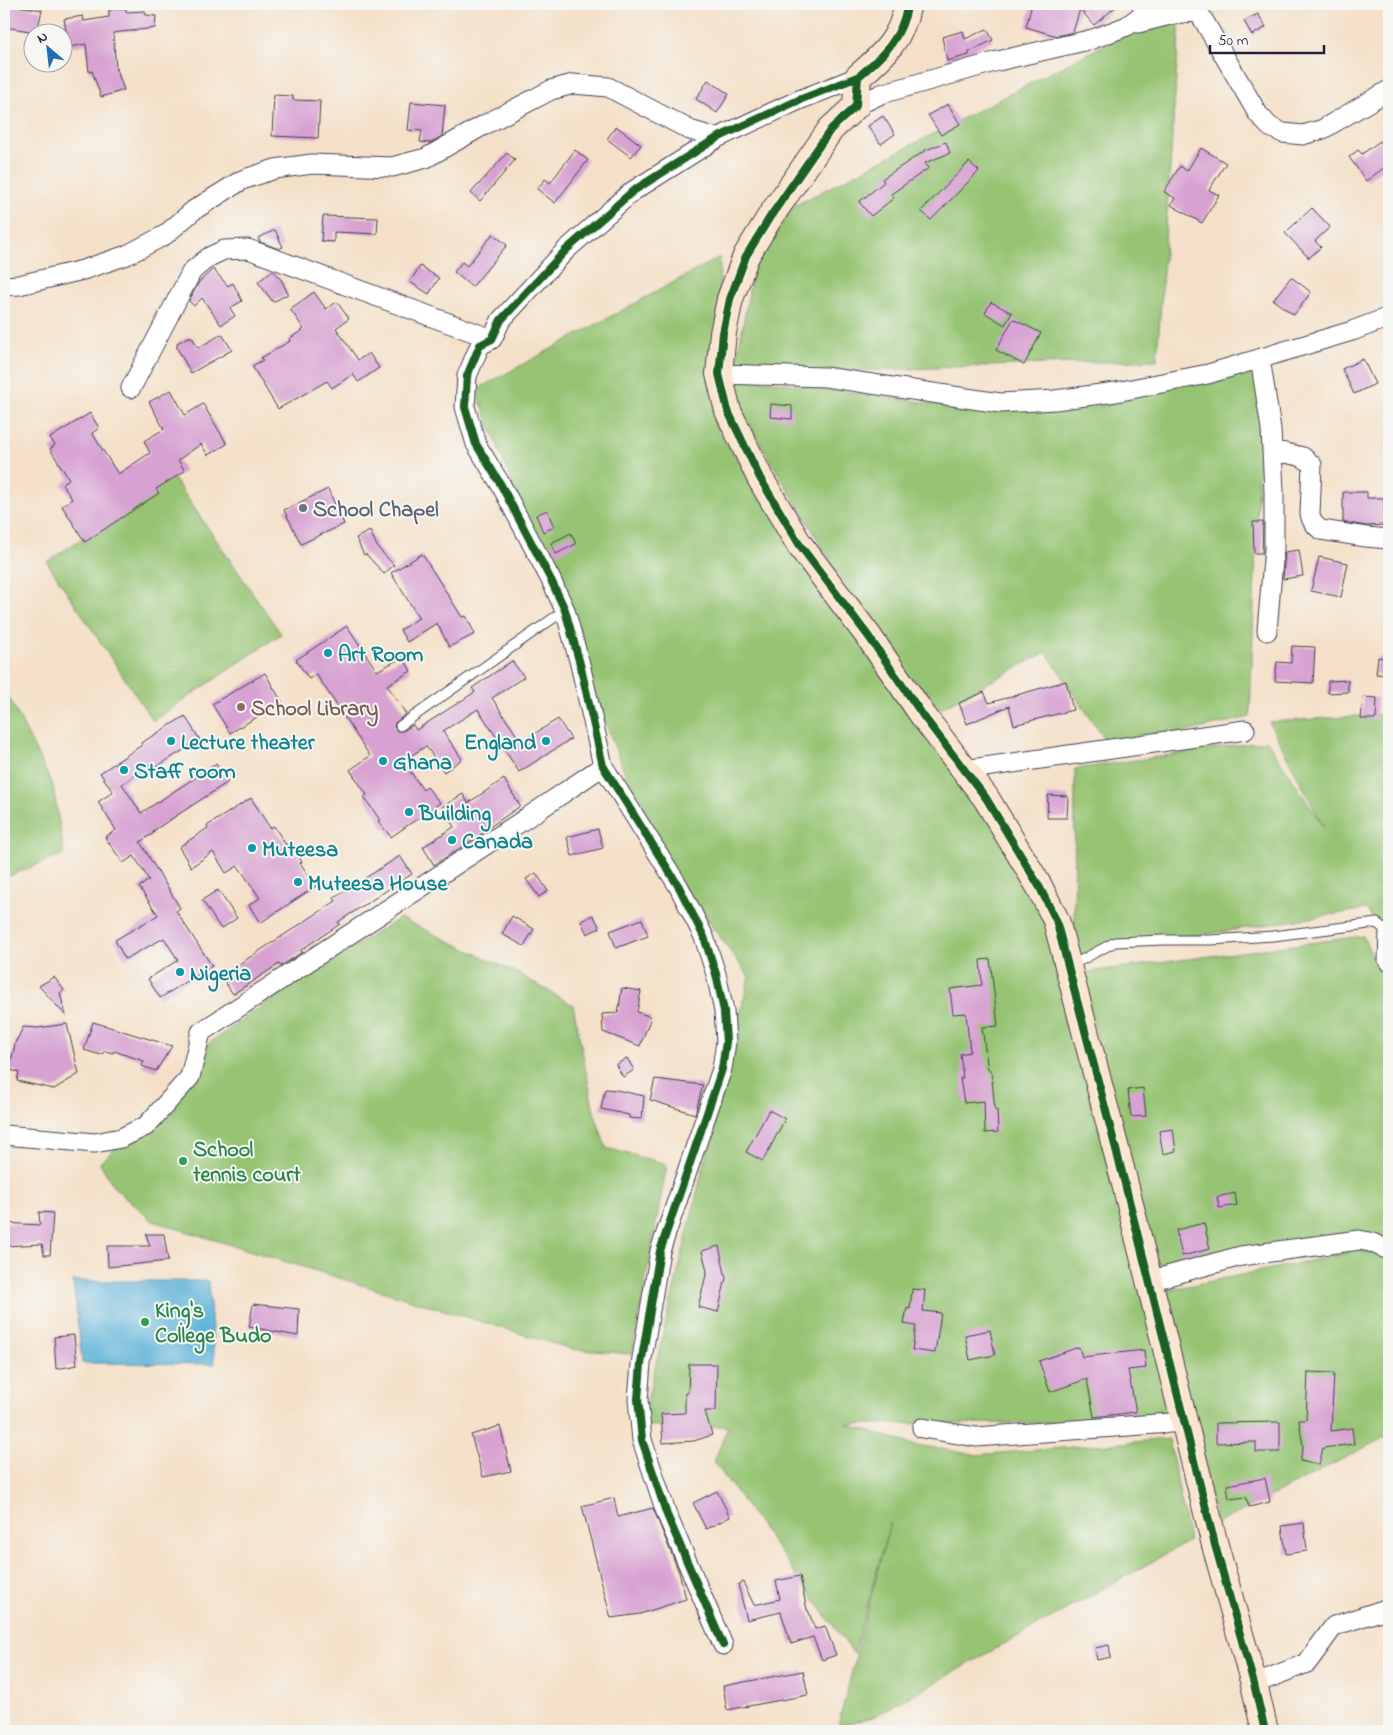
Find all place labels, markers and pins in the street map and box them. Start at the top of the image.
place label: School Chapel [313,495,439,527]
marker: School Chapel [297,502,309,514]
place label: Art Room [338,640,423,672]
marker: Art Room [322,647,334,659]
place label: School Library [251,694,378,727]
marker: School Library [235,701,247,713]
place label: Lecture theater [181,728,316,760]
place label: England [464,728,537,761]
marker: Lecture theater [165,735,177,747]
marker: England [540,735,552,747]
place label: Ghana [393,748,452,780]
marker: Ghana [377,755,389,767]
place label: Staff room [134,757,235,789]
marker: Staff room [118,764,130,776]
place label: Building [418,799,491,832]
marker: Building [403,806,415,818]
place label: Canada [462,827,533,859]
marker: Canada [446,834,458,846]
place label: Muteesa [262,835,338,867]
marker: Muteesa [246,842,258,854]
place label: Muteesa House [308,869,448,901]
marker: Muteesa House [292,876,304,888]
place label: Nigeria [190,959,251,992]
marker: Nigeria [174,966,186,978]
place label: School tennis court [192,1135,301,1192]
marker: School tennis court [177,1155,189,1167]
place label: King's College Budo [155,1296,272,1354]
marker: King's College Budo [139,1316,151,1328]

